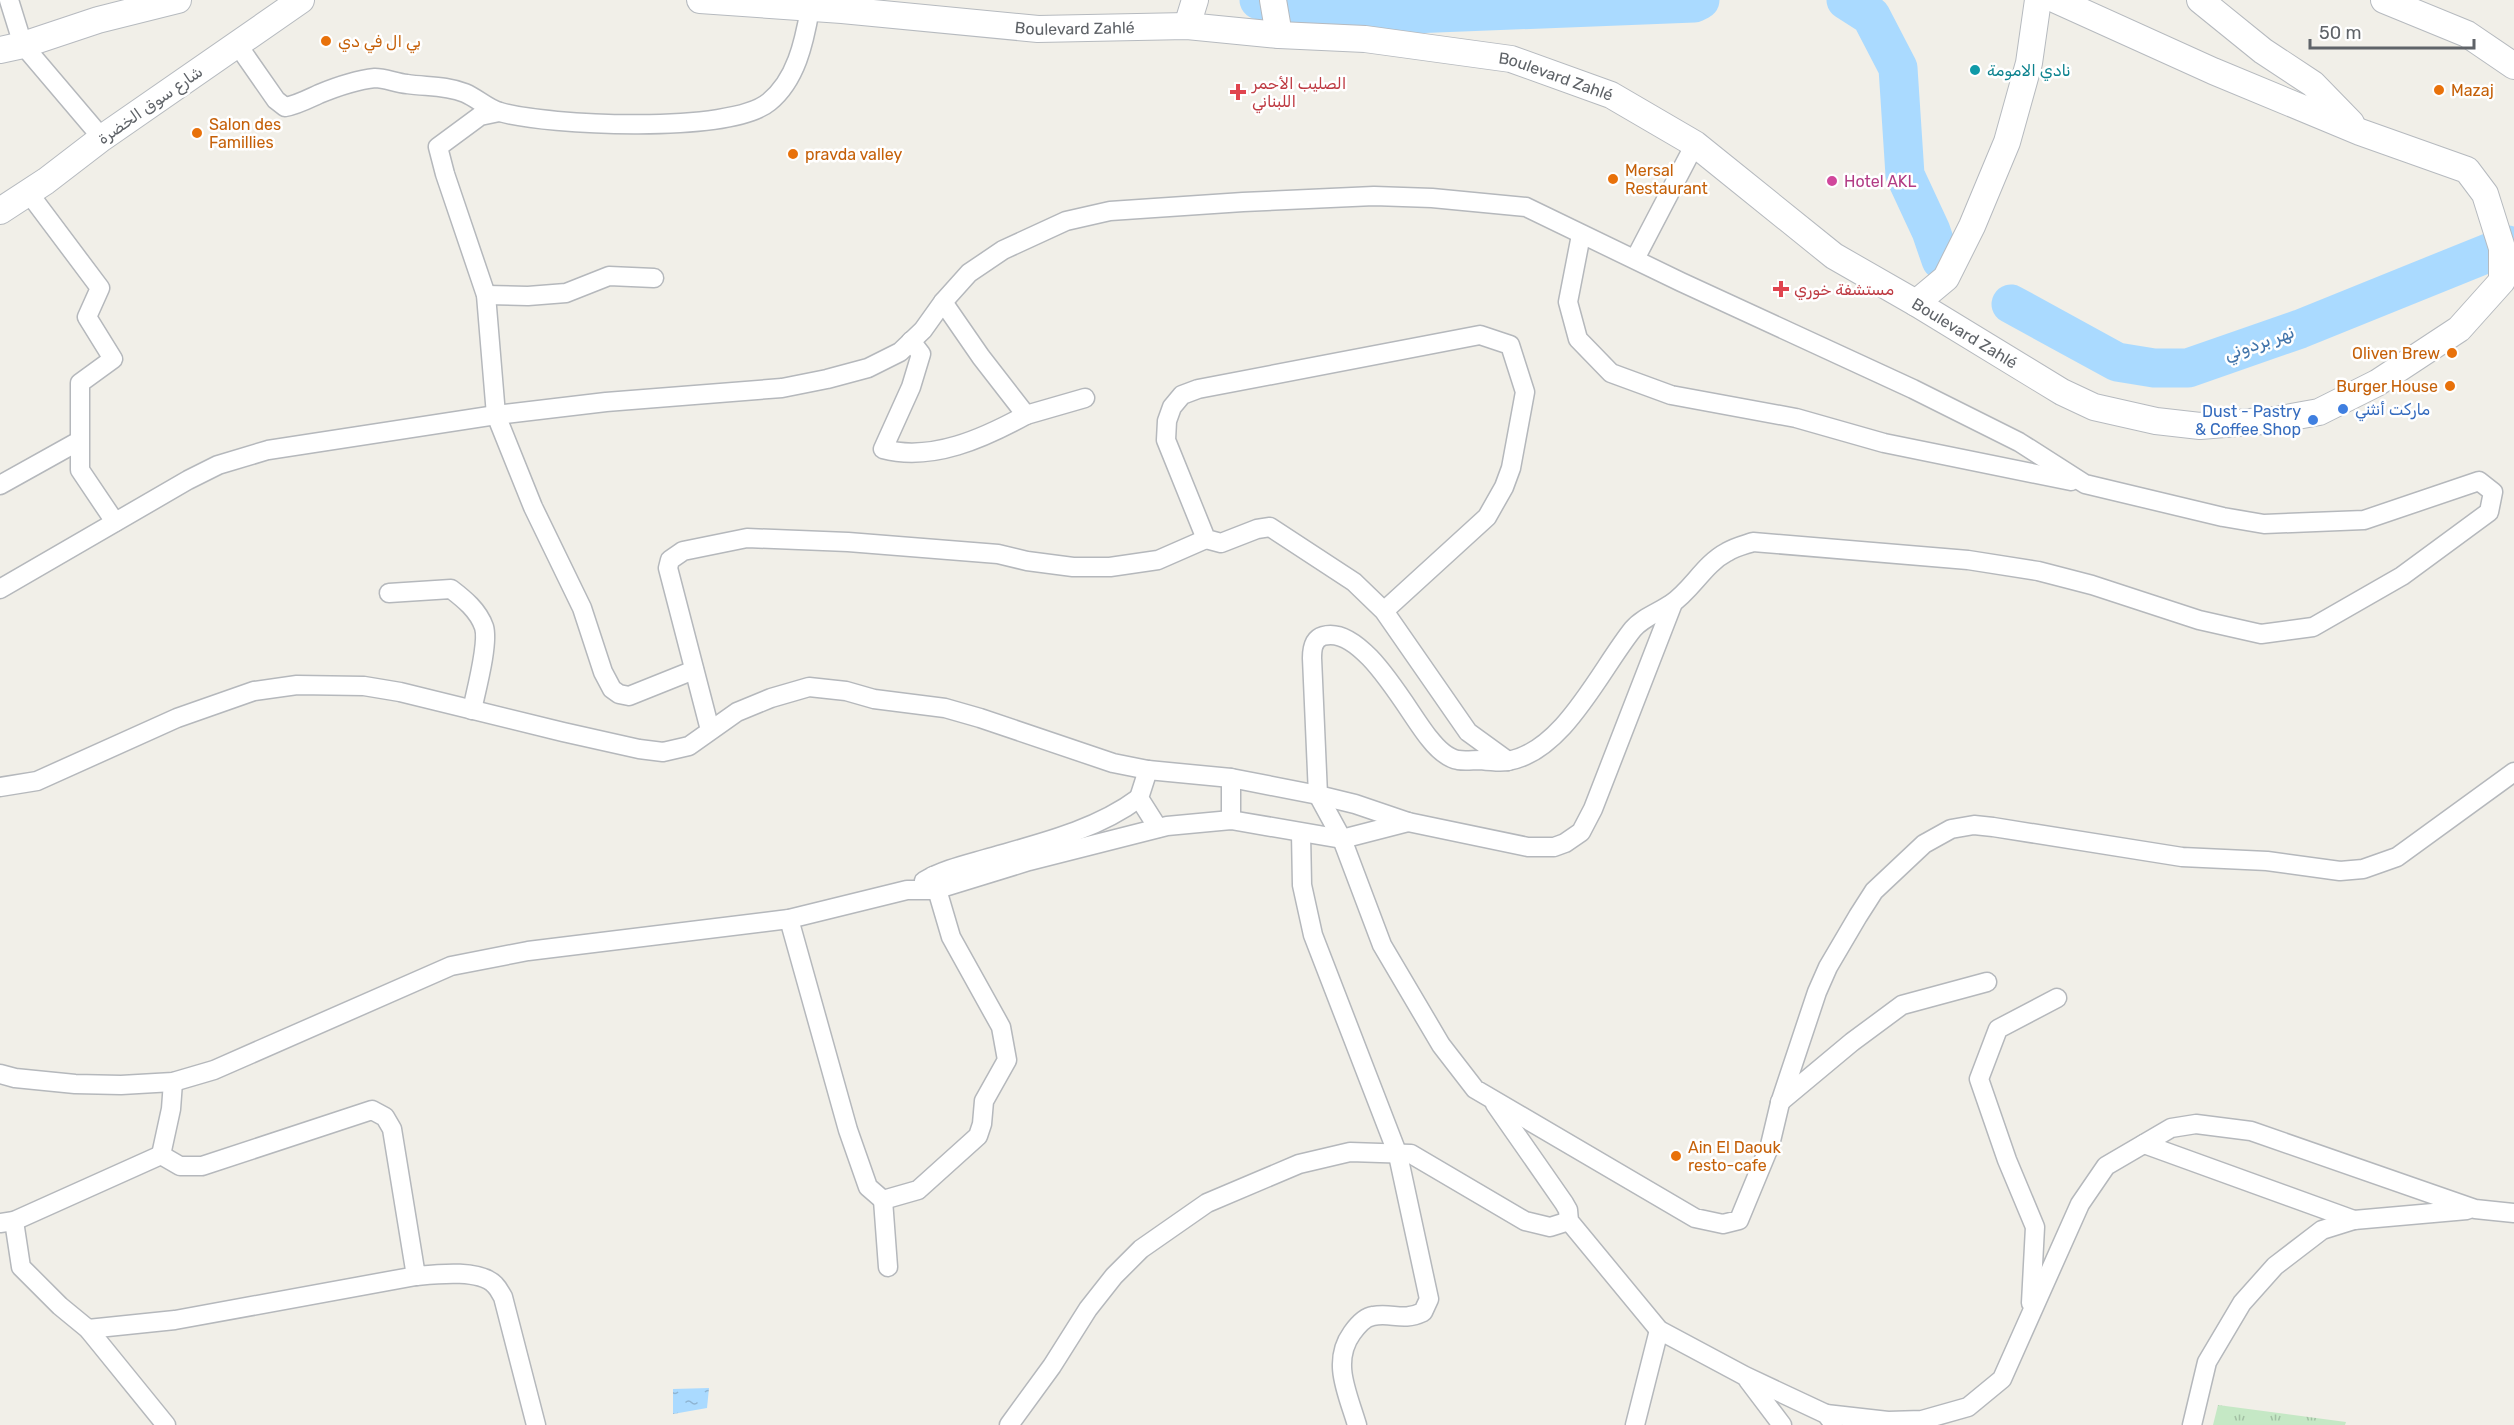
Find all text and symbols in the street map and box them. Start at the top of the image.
scale bar [2310,12,2474,50]
street label: Boulevard Zahlé [1014,17,1135,39]
text: 50 m [2319,22,2362,44]
place label: بي ال في دي [338,32,421,54]
marker: بي ال في دي [319,34,333,48]
street label: Boulevard Zahlé [1498,48,1616,104]
place label: نادي الامومة [1987,61,2071,82]
street label: شارع سوق الخضرة [94,62,207,150]
marker: نادي الامومة [1968,63,1982,77]
place label: الصليب الأحمر اللبناني [1251,74,1346,114]
place label: Mazaj [2451,81,2494,100]
marker: الصليب الأحمر اللبناني [1229,83,1247,101]
marker: Mazaj [2432,83,2446,97]
place label: Salon des Famillies [209,115,281,152]
marker: Salon des Famillies [190,126,204,140]
place label: pravda valley [805,145,902,164]
marker: pravda valley [786,147,800,161]
place label: Mersal Restaurant [1625,161,1708,198]
marker: Mersal Restaurant [1606,172,1620,186]
place label: Hotel AKL [1844,172,1916,191]
marker: Hotel AKL [1825,174,1839,188]
marker: مستشفة خوري [1772,280,1790,298]
place label: مستشفة خوري [1794,280,1894,301]
street label: Boulevard Zahlé [1909,293,2021,372]
water label: نهر بردوني [2221,321,2298,367]
place label: Oliven Brew [2352,344,2440,363]
marker: Oliven Brew [2445,346,2459,360]
place label: Burger House [2336,377,2438,396]
marker: Burger House [2443,379,2457,393]
place label: ماركت أنثني [2355,400,2430,422]
place label: Dust - Pastry & Coffee Shop [2195,402,2301,439]
marker: ماركت أنثني [2336,402,2350,416]
marker: Dust - Pastry & Coffee Shop [2306,413,2320,427]
place label: Ain El Daouk resto-cafe [1688,1138,1781,1175]
marker: Ain El Daouk resto-cafe [1669,1149,1683,1163]

